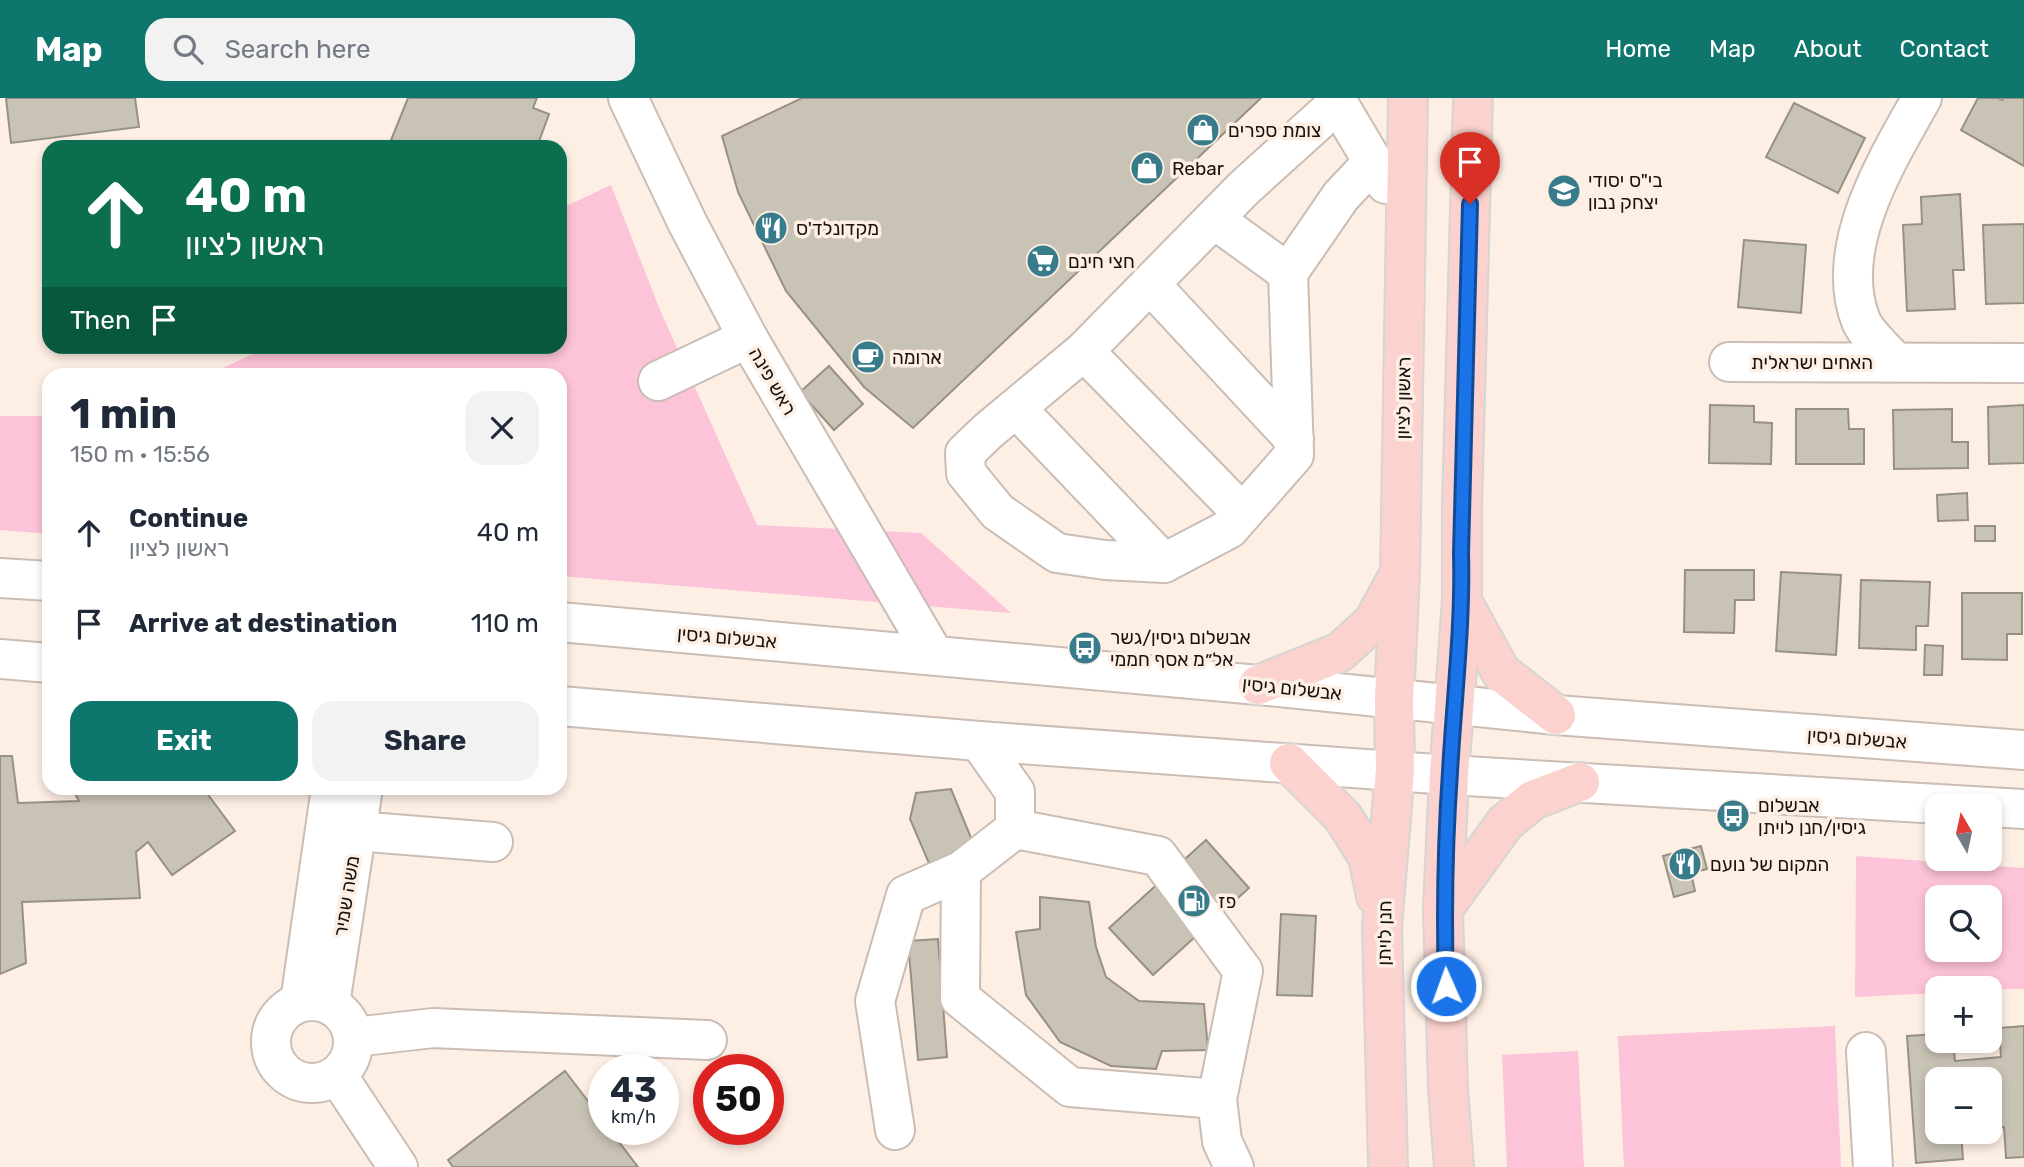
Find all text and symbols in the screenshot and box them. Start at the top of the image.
search box [145,18,635,81]
text: Map [35,30,103,69]
icon: search [169,30,207,68]
text: Search here [225,34,370,65]
text: Home [1605,35,1671,63]
text: Map [1709,35,1756,63]
text: About [1794,35,1862,63]
text: Contact [1900,35,1989,63]
shop icon: צומת ספרים [1184,111,1222,149]
place label: צומת ספרים [1228,119,1321,142]
pin [1440,132,1500,204]
icon: arrive [1451,143,1489,181]
shop icon: Rebar [1128,149,1166,187]
place label: Rebar [1172,157,1225,180]
text: 40 m [185,166,307,224]
icon: ahead [70,168,161,259]
place label: בי"ס יסודי יצחק נבון [1588,169,1663,214]
school or university icon: בי"ס יסודי יצחק נבון [1545,172,1583,210]
restaurant icon: מקדונלד'ס [752,209,790,247]
place label: מקדונלד'ס [796,217,879,240]
text: ראשון לציון [185,225,325,263]
supermarket icon: חצי חינם [1024,242,1062,280]
place label: חצי חינם [1068,250,1135,273]
icon: arrive [145,301,183,339]
text: Then [70,305,131,336]
cafe icon: ארומה [849,338,887,376]
street label: ראש פינה [744,343,801,419]
place label: ארומה [892,346,942,369]
street label: האחים ישראלית [1751,351,1873,374]
street label: ראשון לציון [1391,356,1416,440]
text: 1 min [70,389,177,439]
button: close [465,391,539,465]
text: 150 m · 15:56 [70,440,210,468]
text: Continue [129,503,248,534]
icon: ahead [70,514,108,552]
text: 40 m [477,517,539,548]
text: ראשון לציון [129,534,229,562]
icon: arrive [70,605,108,643]
text: Arrive at destination [129,608,397,639]
text: 110 m [471,608,539,639]
street label: אבשלום גיסין [676,622,778,653]
place label: אבשלום גיסין/גשר אל״מ אסף חממי [1110,626,1251,671]
bus stop icon: אבשלום גיסין/גשר אל״מ אסף חממי [1066,629,1104,667]
street label: אבשלום גיסין [1241,672,1343,705]
button: Exit [70,701,298,781]
button: Share [312,701,539,781]
street label: אבשלום גיסין [1806,724,1908,753]
place label: אבשלום גיסין/חנן לויתן [1758,794,1866,839]
north arrow [1925,794,2002,872]
map controls [1925,794,2002,1144]
bus stop icon: אבשלום גיסין/חנן לויתן [1714,797,1752,835]
restaurant icon: המקום של נועם [1666,845,1704,883]
place label: המקום של נועם [1710,853,1829,876]
street label: משה שמיר [329,854,364,938]
fuel station icon: פז [1175,882,1213,920]
button: search [1925,885,2002,962]
place label: פז [1218,890,1236,913]
street label: חנן לויתן [1372,900,1397,966]
position arrow [1409,949,1483,1023]
button: + [1925,976,2002,1053]
speed limit sign: 50 [693,1054,784,1145]
button: − [1925,1067,2002,1144]
text: 43 [610,1069,657,1111]
text: km/h [611,1106,656,1128]

